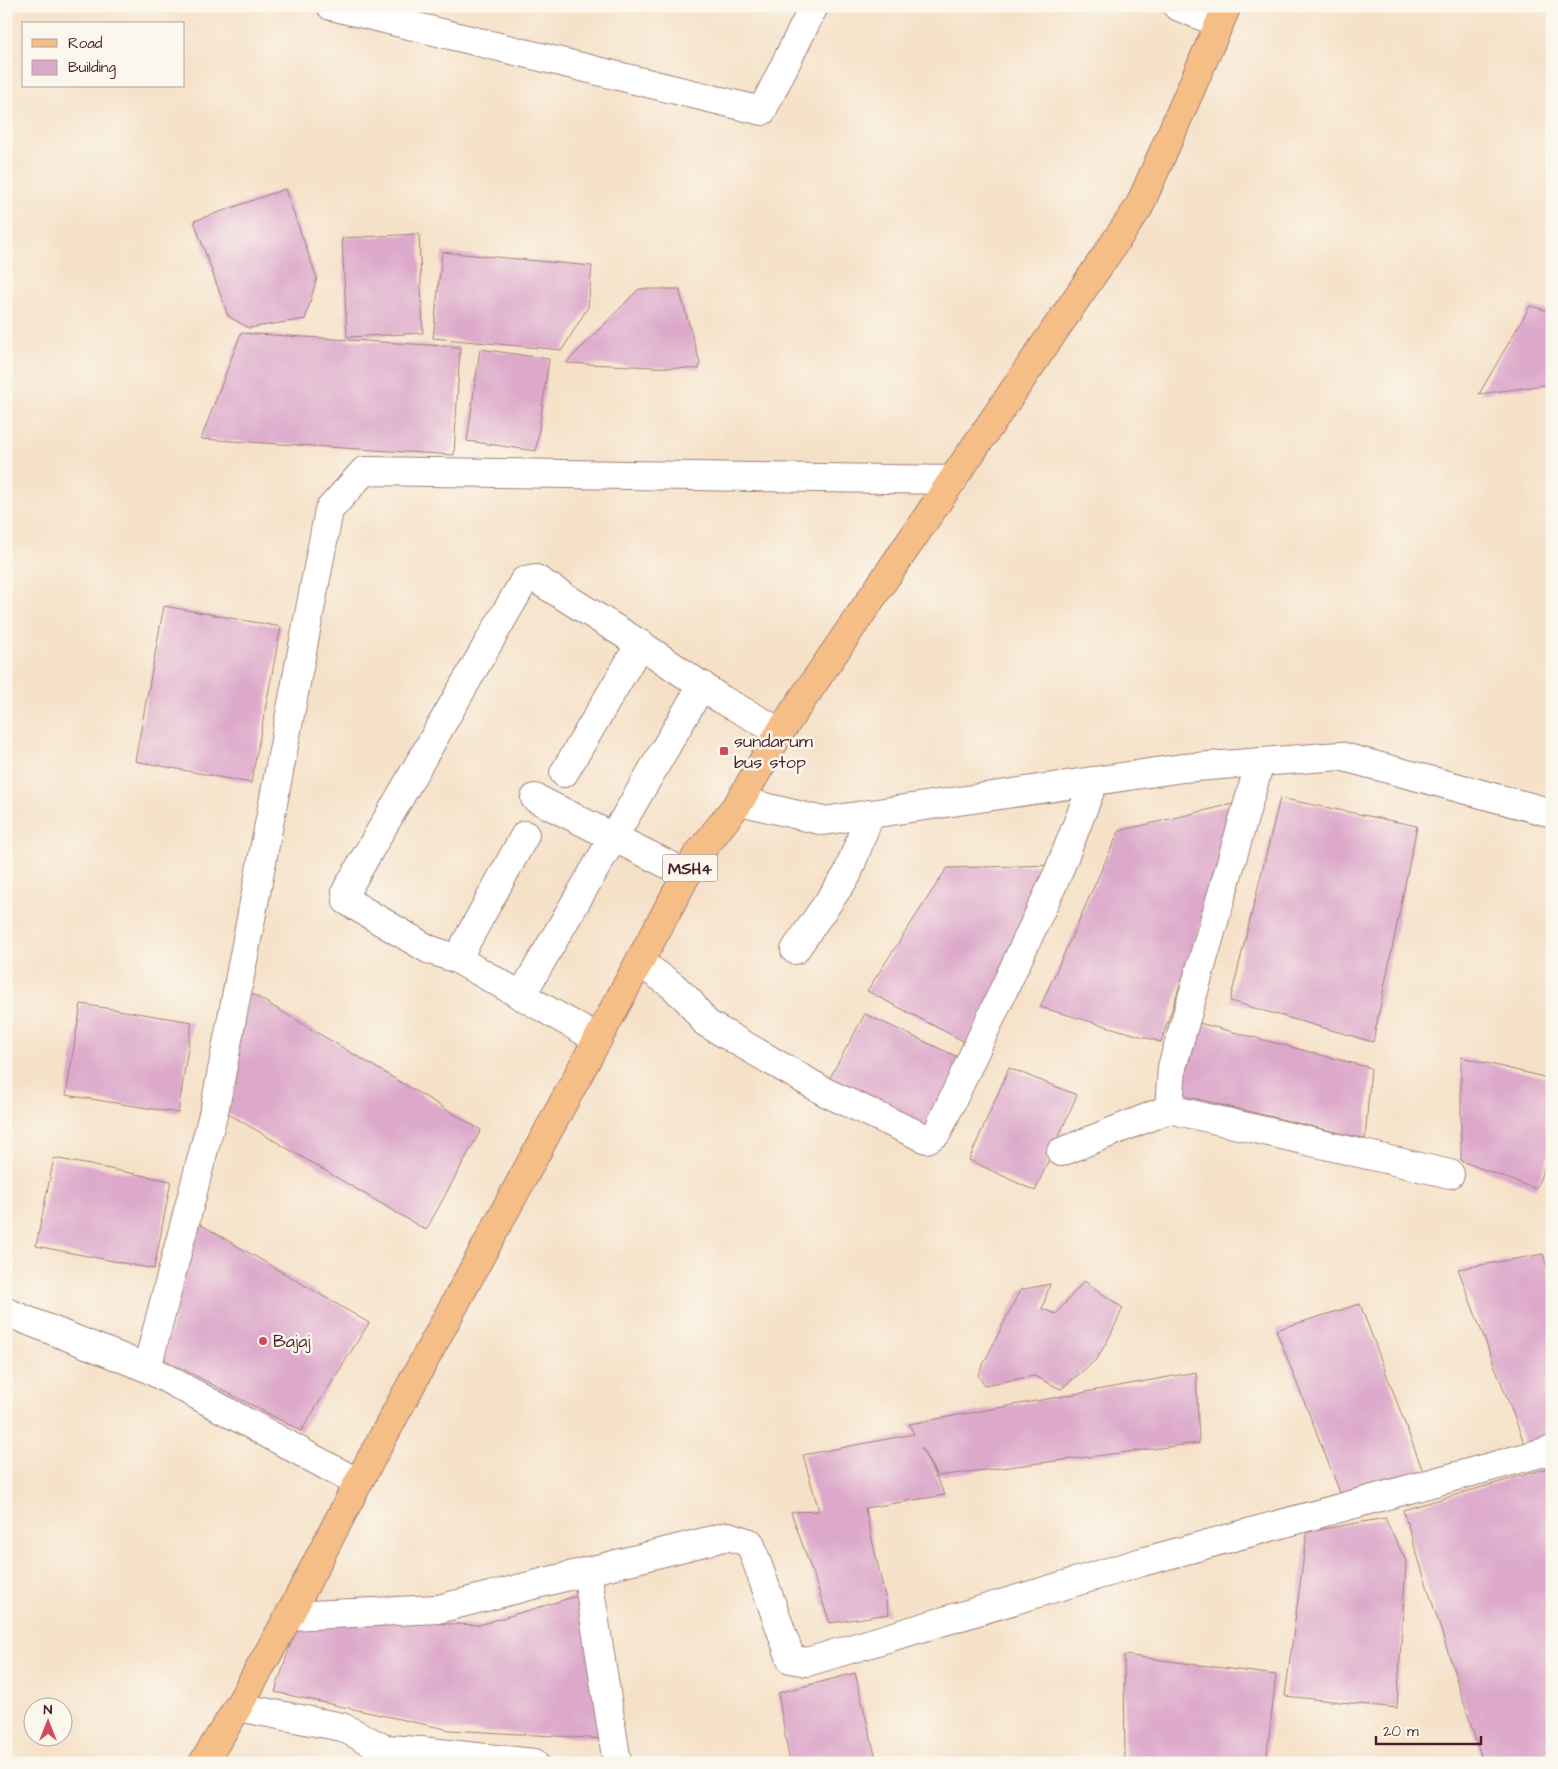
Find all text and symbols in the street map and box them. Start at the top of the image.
legend [22,22,185,88]
text: Road [68,33,103,54]
text: Building [68,57,116,79]
place label: sundarum bus stop [734,729,813,775]
marker: sundarum bus stop [718,745,730,757]
road number: MSH4 [662,854,718,881]
place label: Bajaj [273,1329,311,1354]
marker: Bajaj [257,1335,269,1347]
north arrow [22,1696,72,1746]
text: N [44,1700,53,1720]
scale bar [1376,1714,1480,1746]
text: 20 m [1383,1721,1419,1742]

